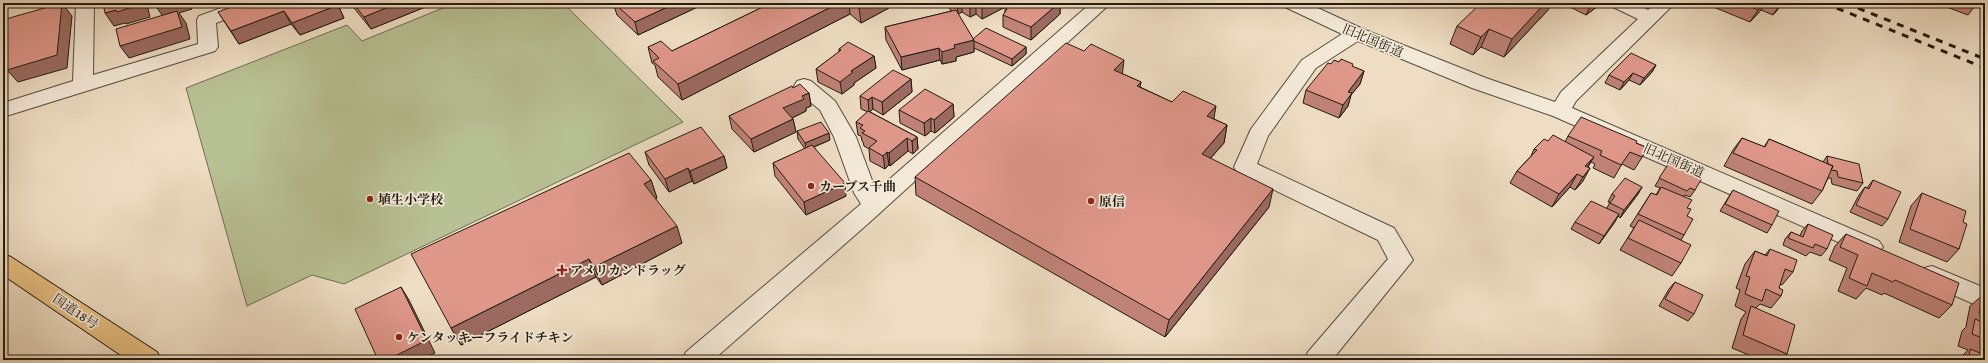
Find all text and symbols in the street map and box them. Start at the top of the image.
street label: 旧北国街道 [1339,19,1406,62]
street label: 旧北国街道 [1640,139,1707,182]
place label: カーブス千曲 [819,177,896,196]
marker: カーブス千曲 [806,181,816,191]
place label: 埴生小学校 [378,190,444,209]
place label: 原信 [1099,192,1125,211]
marker: 埴生小学校 [365,194,375,204]
marker: 原信 [1086,196,1096,206]
place label: アメリカンドラッグ [570,261,686,280]
marker: アメリカンドラッグ [557,265,567,275]
street label: 国道18号 [49,289,102,334]
place label: ケンタッキーフライドチキン [407,328,574,347]
marker: ケンタッキーフライドチキン [394,332,404,342]

